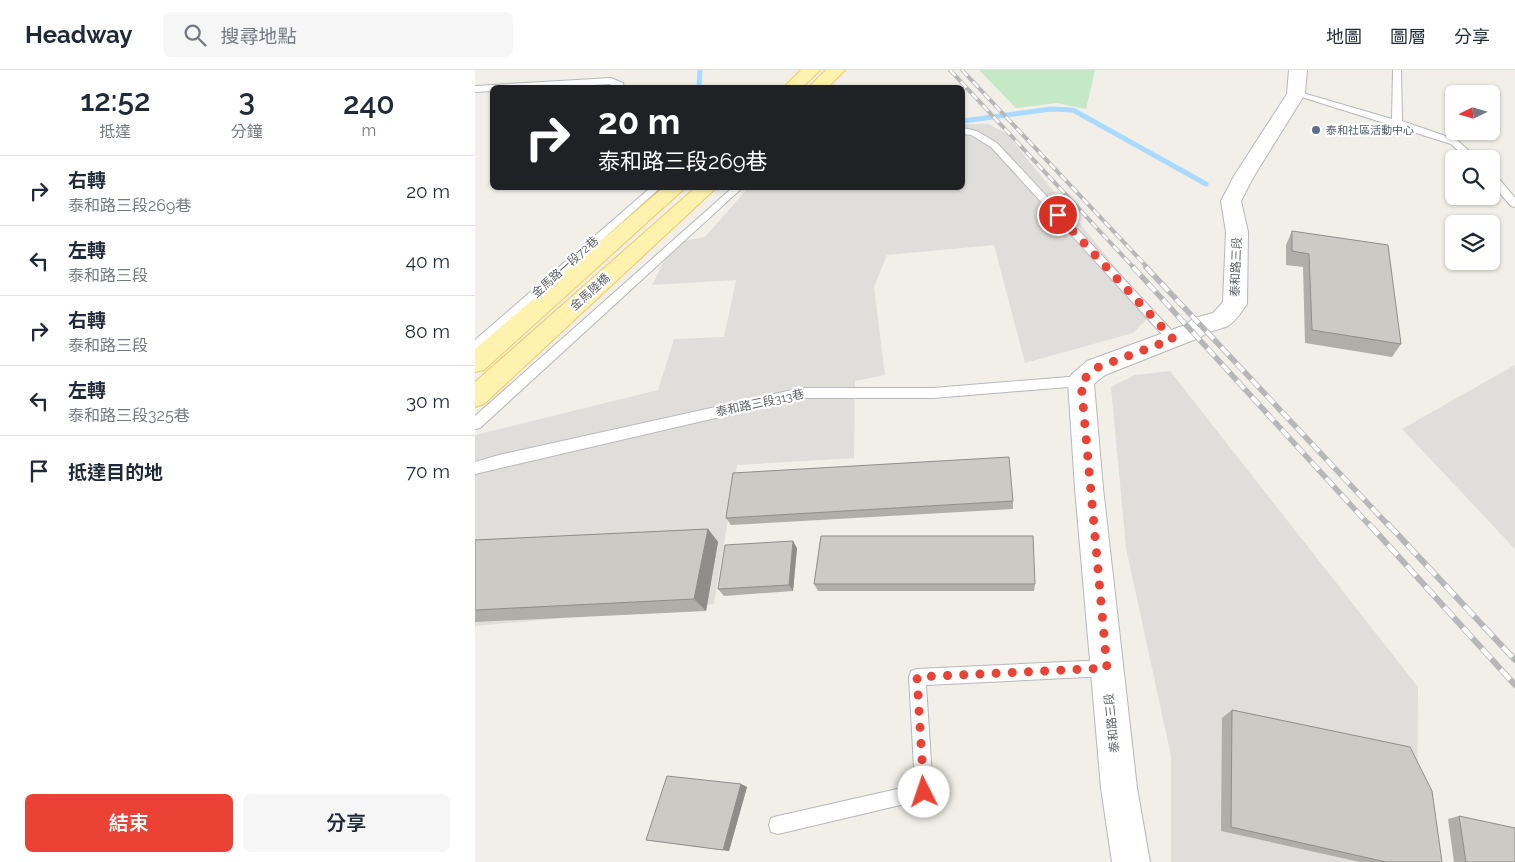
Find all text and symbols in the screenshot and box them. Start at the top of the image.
search box [163,12,513,57]
text: Headway [25,20,133,49]
icon: search [181,21,209,49]
text: 搜尋地點 [221,25,297,47]
text: 地圖 [1326,26,1362,47]
text: 圖層 [1390,26,1426,47]
text: 分享 [1454,26,1490,47]
text: 12:52 [80,83,151,118]
text: 3 [239,83,255,118]
north arrow [1445,85,1500,140]
map controls [1445,85,1500,270]
text: 240 [343,86,395,121]
text: 20 m [598,101,680,142]
icon: right [515,105,580,170]
text: m [362,121,376,140]
text: 抵達 [99,122,131,141]
text: 分鐘 [231,122,263,141]
marker: 泰和社區活動中心 [1310,124,1322,136]
place label: 泰和社區活動中心 [1326,124,1414,137]
text: 泰和路三段269巷 [598,148,768,174]
button: search [1445,150,1500,205]
text: 右轉 [68,169,106,191]
icon: right [25,177,53,205]
text: 20 m [406,180,450,202]
pin [1037,194,1079,236]
text: 泰和路三段269巷 [68,196,191,215]
icon: arrive [1044,201,1072,229]
button: layers [1445,215,1500,270]
street label: 金馬路一段72巷 [529,233,601,301]
street label: 泰和路三段 [1228,237,1244,297]
text: 左轉 [68,239,106,261]
icon: left [25,247,53,275]
text: 40 m [406,250,450,272]
text: 泰和路三段 [68,266,148,285]
street label: 金馬陸橋 [567,271,613,313]
text: 右轉 [68,309,106,331]
icon: right [25,317,53,345]
text: 80 m [405,320,450,342]
text: 泰和路三段 [68,336,148,355]
text: 左轉 [68,379,106,401]
icon: left [25,387,53,415]
street label: 泰和路三段313巷 [715,387,805,419]
text: 30 m [406,390,450,412]
text: 泰和路三段325巷 [68,406,190,425]
icon: arrive [25,457,53,485]
text: 70 m [406,460,450,482]
text: 抵達目的地 [68,461,163,483]
street label: 泰和路三段 [1102,692,1122,754]
position arrow [897,765,949,817]
button: 結束 [25,794,233,852]
button: 分享 [243,794,450,852]

